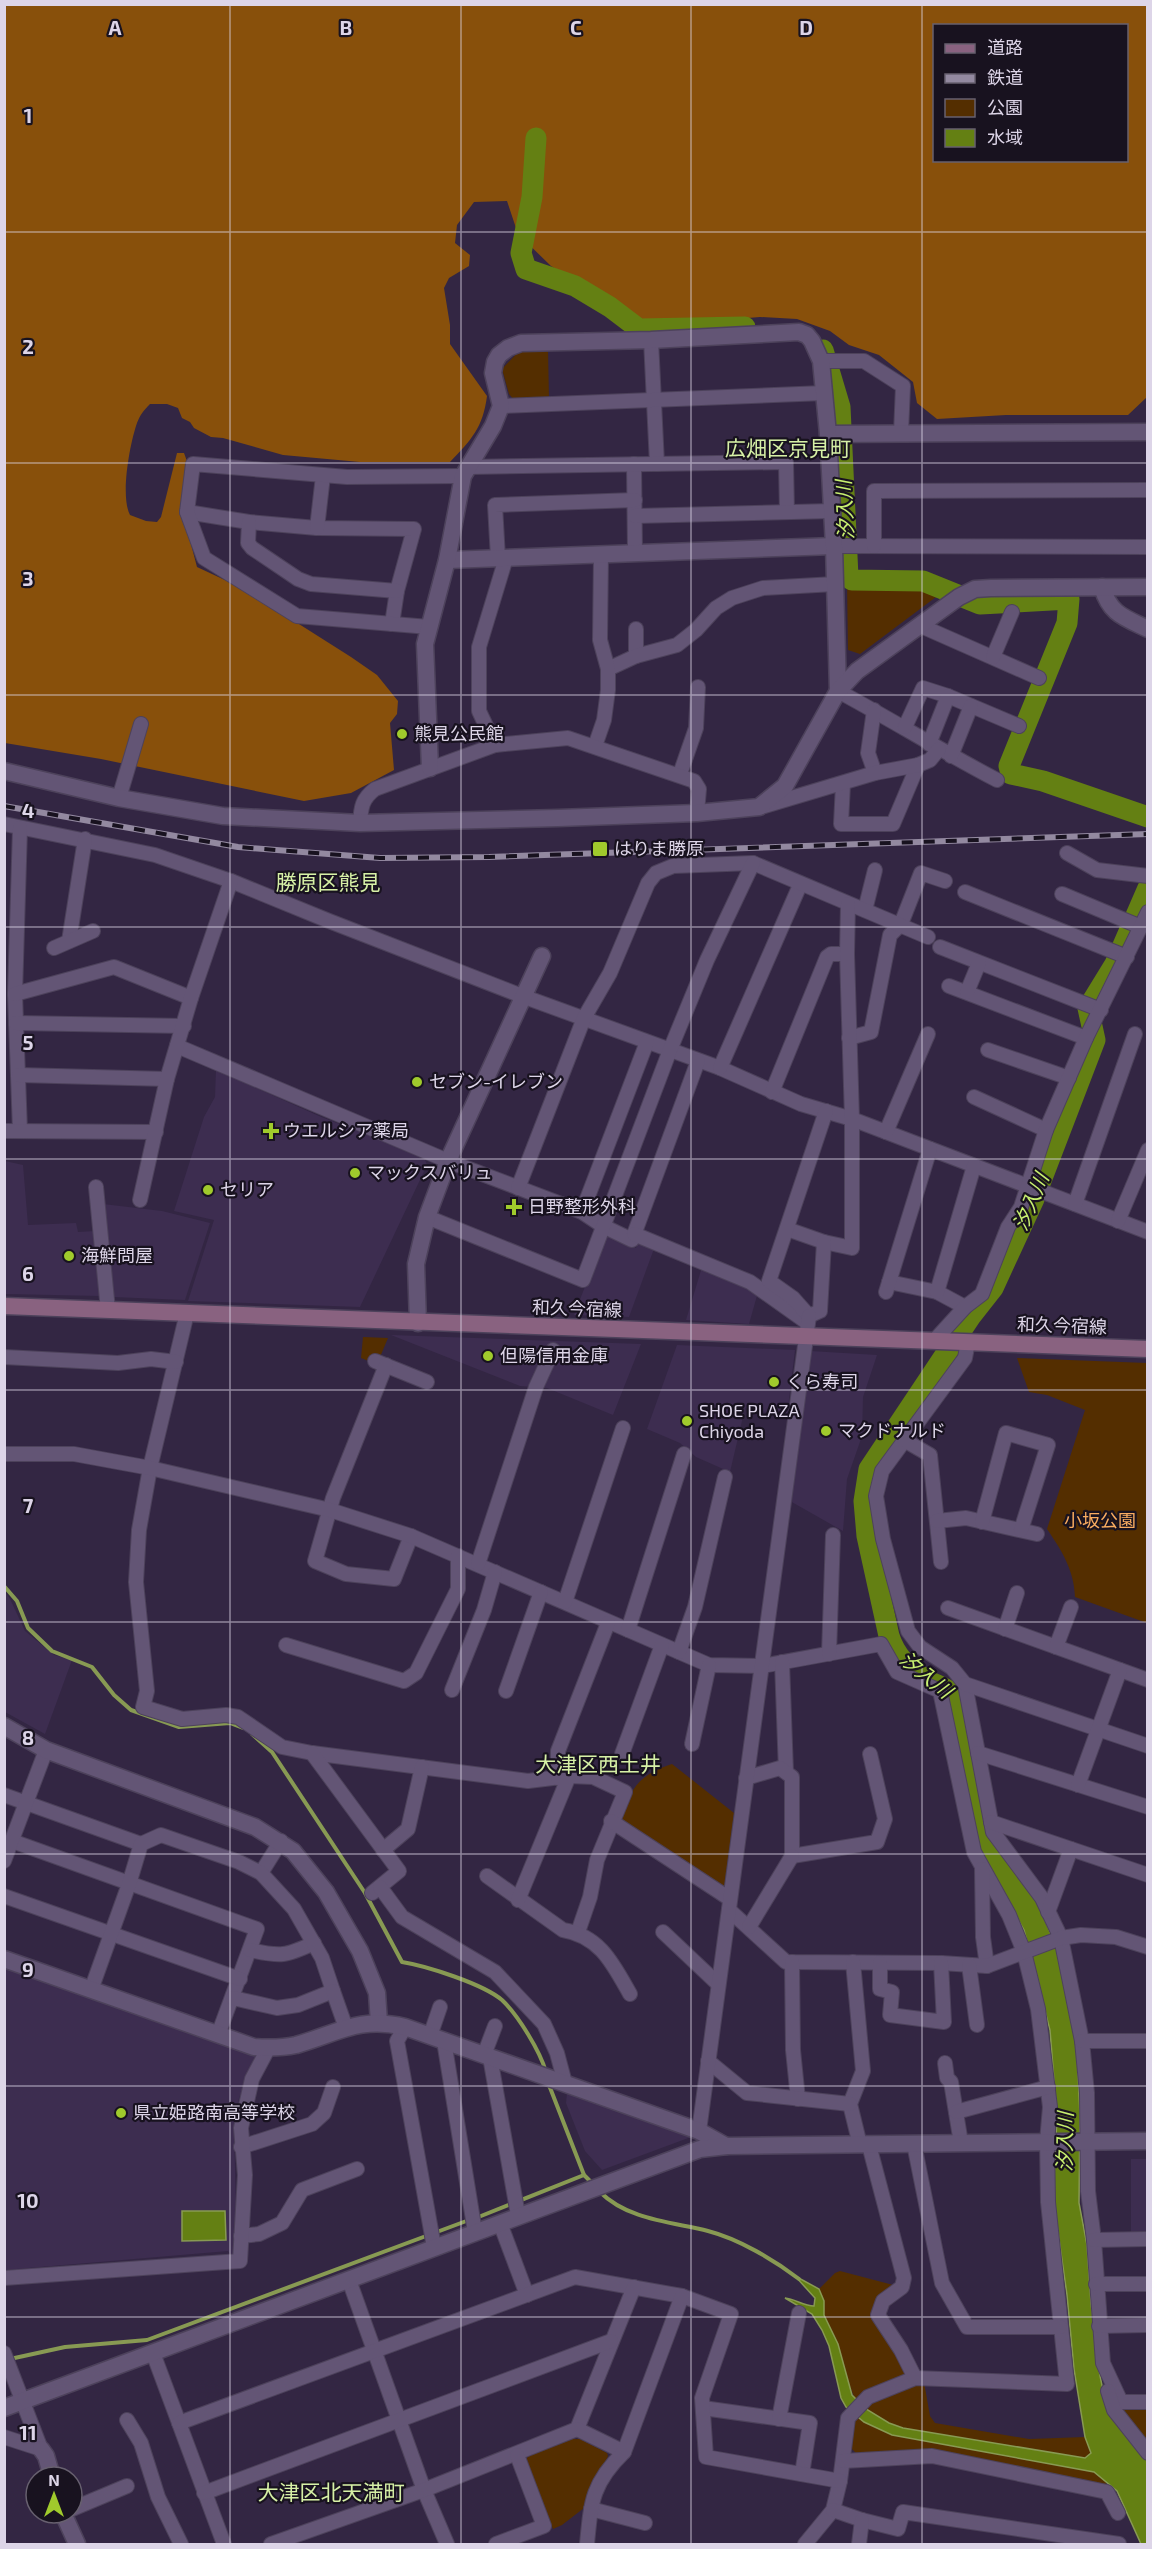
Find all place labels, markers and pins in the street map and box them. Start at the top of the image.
place label: 熊見公民館 [414,722,504,744]
marker: 熊見公民館 [395,727,409,741]
place label: はりま勝原 [614,837,704,859]
marker: はりま勝原 [591,840,609,858]
place label: セブン-イレブン [429,1070,563,1092]
marker: セブン-イレブン [410,1075,424,1089]
place label: ウエルシア薬局 [283,1119,409,1141]
marker: ウエルシア薬局 [264,1124,278,1138]
place label: マックスバリュ [367,1161,492,1183]
marker: マックスバリュ [348,1166,362,1180]
place label: セリア [220,1178,274,1200]
marker: セリア [201,1183,215,1197]
place label: 日野整形外科 [528,1195,636,1217]
marker: 日野整形外科 [505,1198,523,1216]
place label: 海鮮問屋 [81,1244,153,1266]
marker: 海鮮問屋 [62,1249,76,1263]
place label: 但陽信用金庫 [500,1344,608,1366]
marker: 但陽信用金庫 [481,1349,495,1363]
place label: くら寿司 [786,1370,858,1392]
marker: くら寿司 [767,1375,781,1389]
place label: SHOE PLAZA Chiyoda [699,1399,800,1442]
marker: SHOE PLAZA Chiyoda [680,1414,694,1428]
place label: マクドナルド [838,1419,946,1441]
marker: マクドナルド [819,1424,833,1438]
place label: 県立姫路南高等学校 [133,2101,295,2123]
marker: 県立姫路南高等学校 [114,2106,128,2120]

